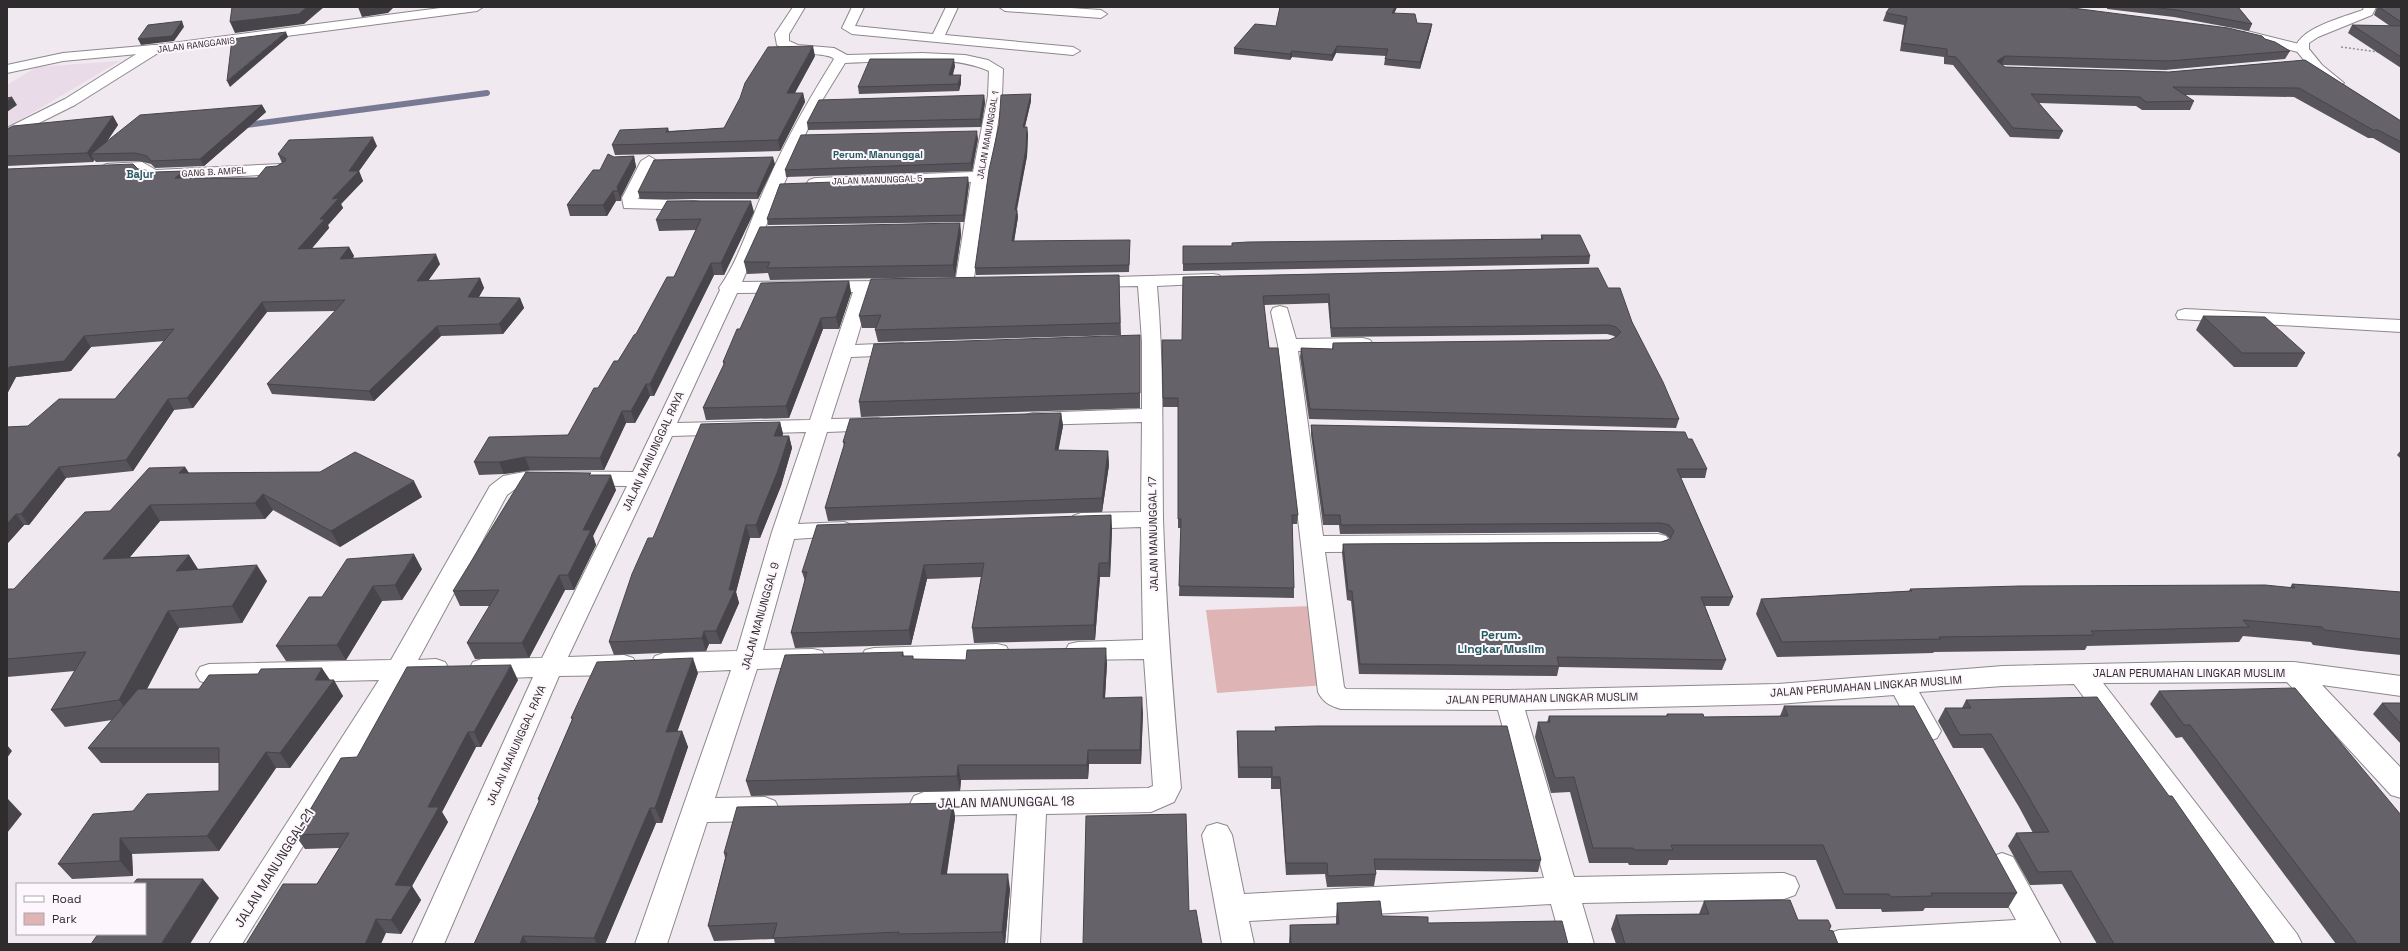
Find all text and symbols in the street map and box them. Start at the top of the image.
street label: JALAN RANGGANIS [156,34,236,56]
street label: JALAN MANUNGGAL 1 [974,90,1002,180]
district label: Perum. Manunggal [833,148,923,161]
street label: GANG B. AMPEL [181,164,247,180]
district label: Bajur [126,167,155,181]
street label: JALAN MANUNGGAL 5 [831,172,923,188]
street label: JALAN MANUNGGAL RAYA [619,389,687,513]
street label: JALAN MANUNGGAL 17 [1145,476,1161,592]
street label: JALAN MANUNGGAL 9 [738,560,782,671]
district label: Perum. Lingkar Muslim [1457,627,1545,657]
street label: JALAN PERUMAHAN LINGKAR MUSLIM [2093,666,2285,680]
street label: JALAN PERUMAHAN LINGKAR MUSLIM [1770,672,1962,700]
street label: JALAN MANUNGGAL RAYA [483,683,549,807]
street label: JALAN PERUMAHAN LINGKAR MUSLIM [1446,689,1638,707]
street label: JALAN MANUNGGAL 18 [937,792,1075,812]
street label: JALAN MANUNGGAL 21 [231,805,317,931]
legend [16,883,146,935]
text: Road [52,891,81,907]
text: Park [52,911,77,927]

